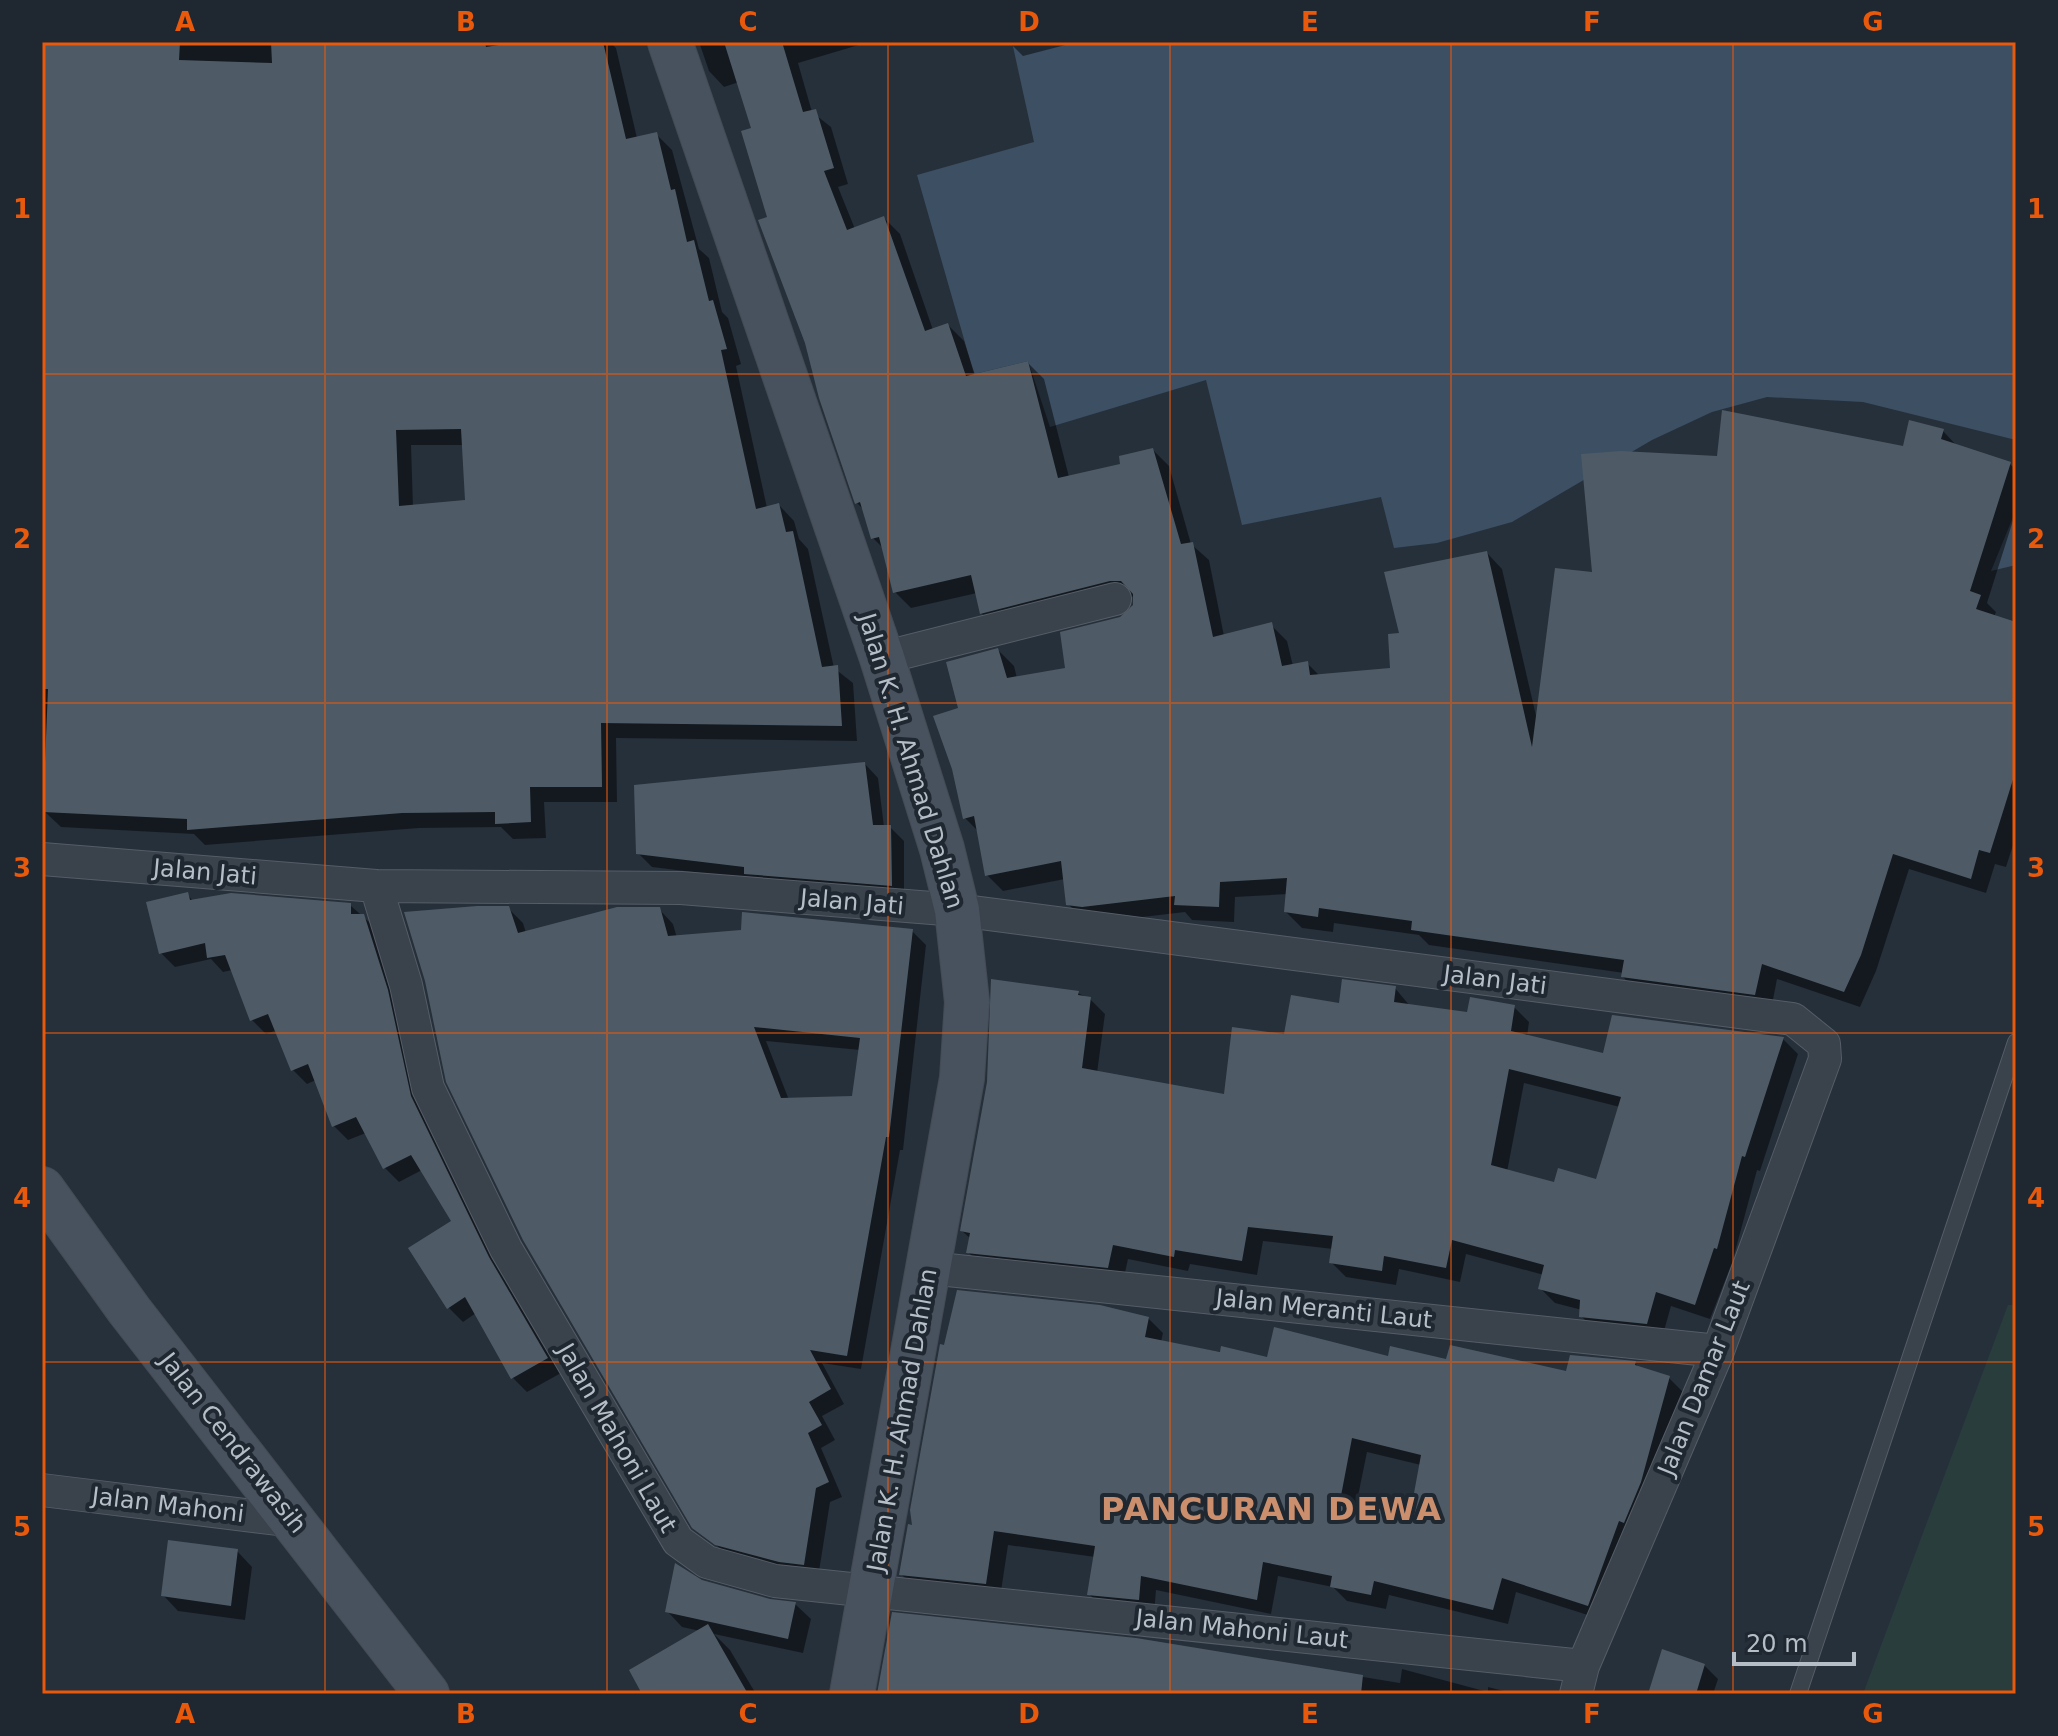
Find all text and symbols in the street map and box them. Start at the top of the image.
text: A [175,7,195,37]
text: B [456,7,476,37]
text: C [738,7,758,37]
text: D [1018,7,1040,37]
text: E [1301,7,1319,37]
text: F [1583,7,1601,37]
text: G [1862,7,1884,37]
text: 1 [13,194,31,224]
text: 1 [2027,194,2045,224]
text: 2 [13,524,31,554]
text: 2 [2027,524,2045,554]
street label: Jalan K. H. Ahmad Dahlan [852,608,969,912]
text: 3 [13,853,31,883]
street label: Jalan Jati [150,853,258,890]
text: 3 [2027,853,2045,883]
street label: Jalan Jati [797,883,905,920]
street label: Jalan Jati [1440,960,1548,1000]
text: 4 [13,1183,31,1213]
text: 4 [2027,1183,2045,1213]
street label: Jalan K. H. Ahmad Dahlan [861,1266,942,1576]
street label: Jalan Damar Laut [1651,1277,1756,1481]
street label: Jalan Meranti Laut [1212,1283,1434,1334]
street label: Jalan Mahoni Laut [550,1337,683,1537]
street label: Jalan Cendrawasih [153,1346,312,1539]
street label: Jalan Mahoni [88,1482,246,1528]
district label: PANCURAN DEWA [1101,1490,1443,1528]
text: 5 [13,1512,31,1542]
text: 5 [2027,1512,2045,1542]
street label: Jalan Mahoni Laut [1132,1604,1350,1654]
scale bar [1734,1616,1854,1666]
text: 20 m [1746,1630,1808,1658]
text: A [175,1699,195,1729]
text: B [456,1699,476,1729]
text: C [738,1699,758,1729]
text: D [1018,1699,1040,1729]
text: E [1301,1699,1319,1729]
text: F [1583,1699,1601,1729]
text: G [1862,1699,1884,1729]

